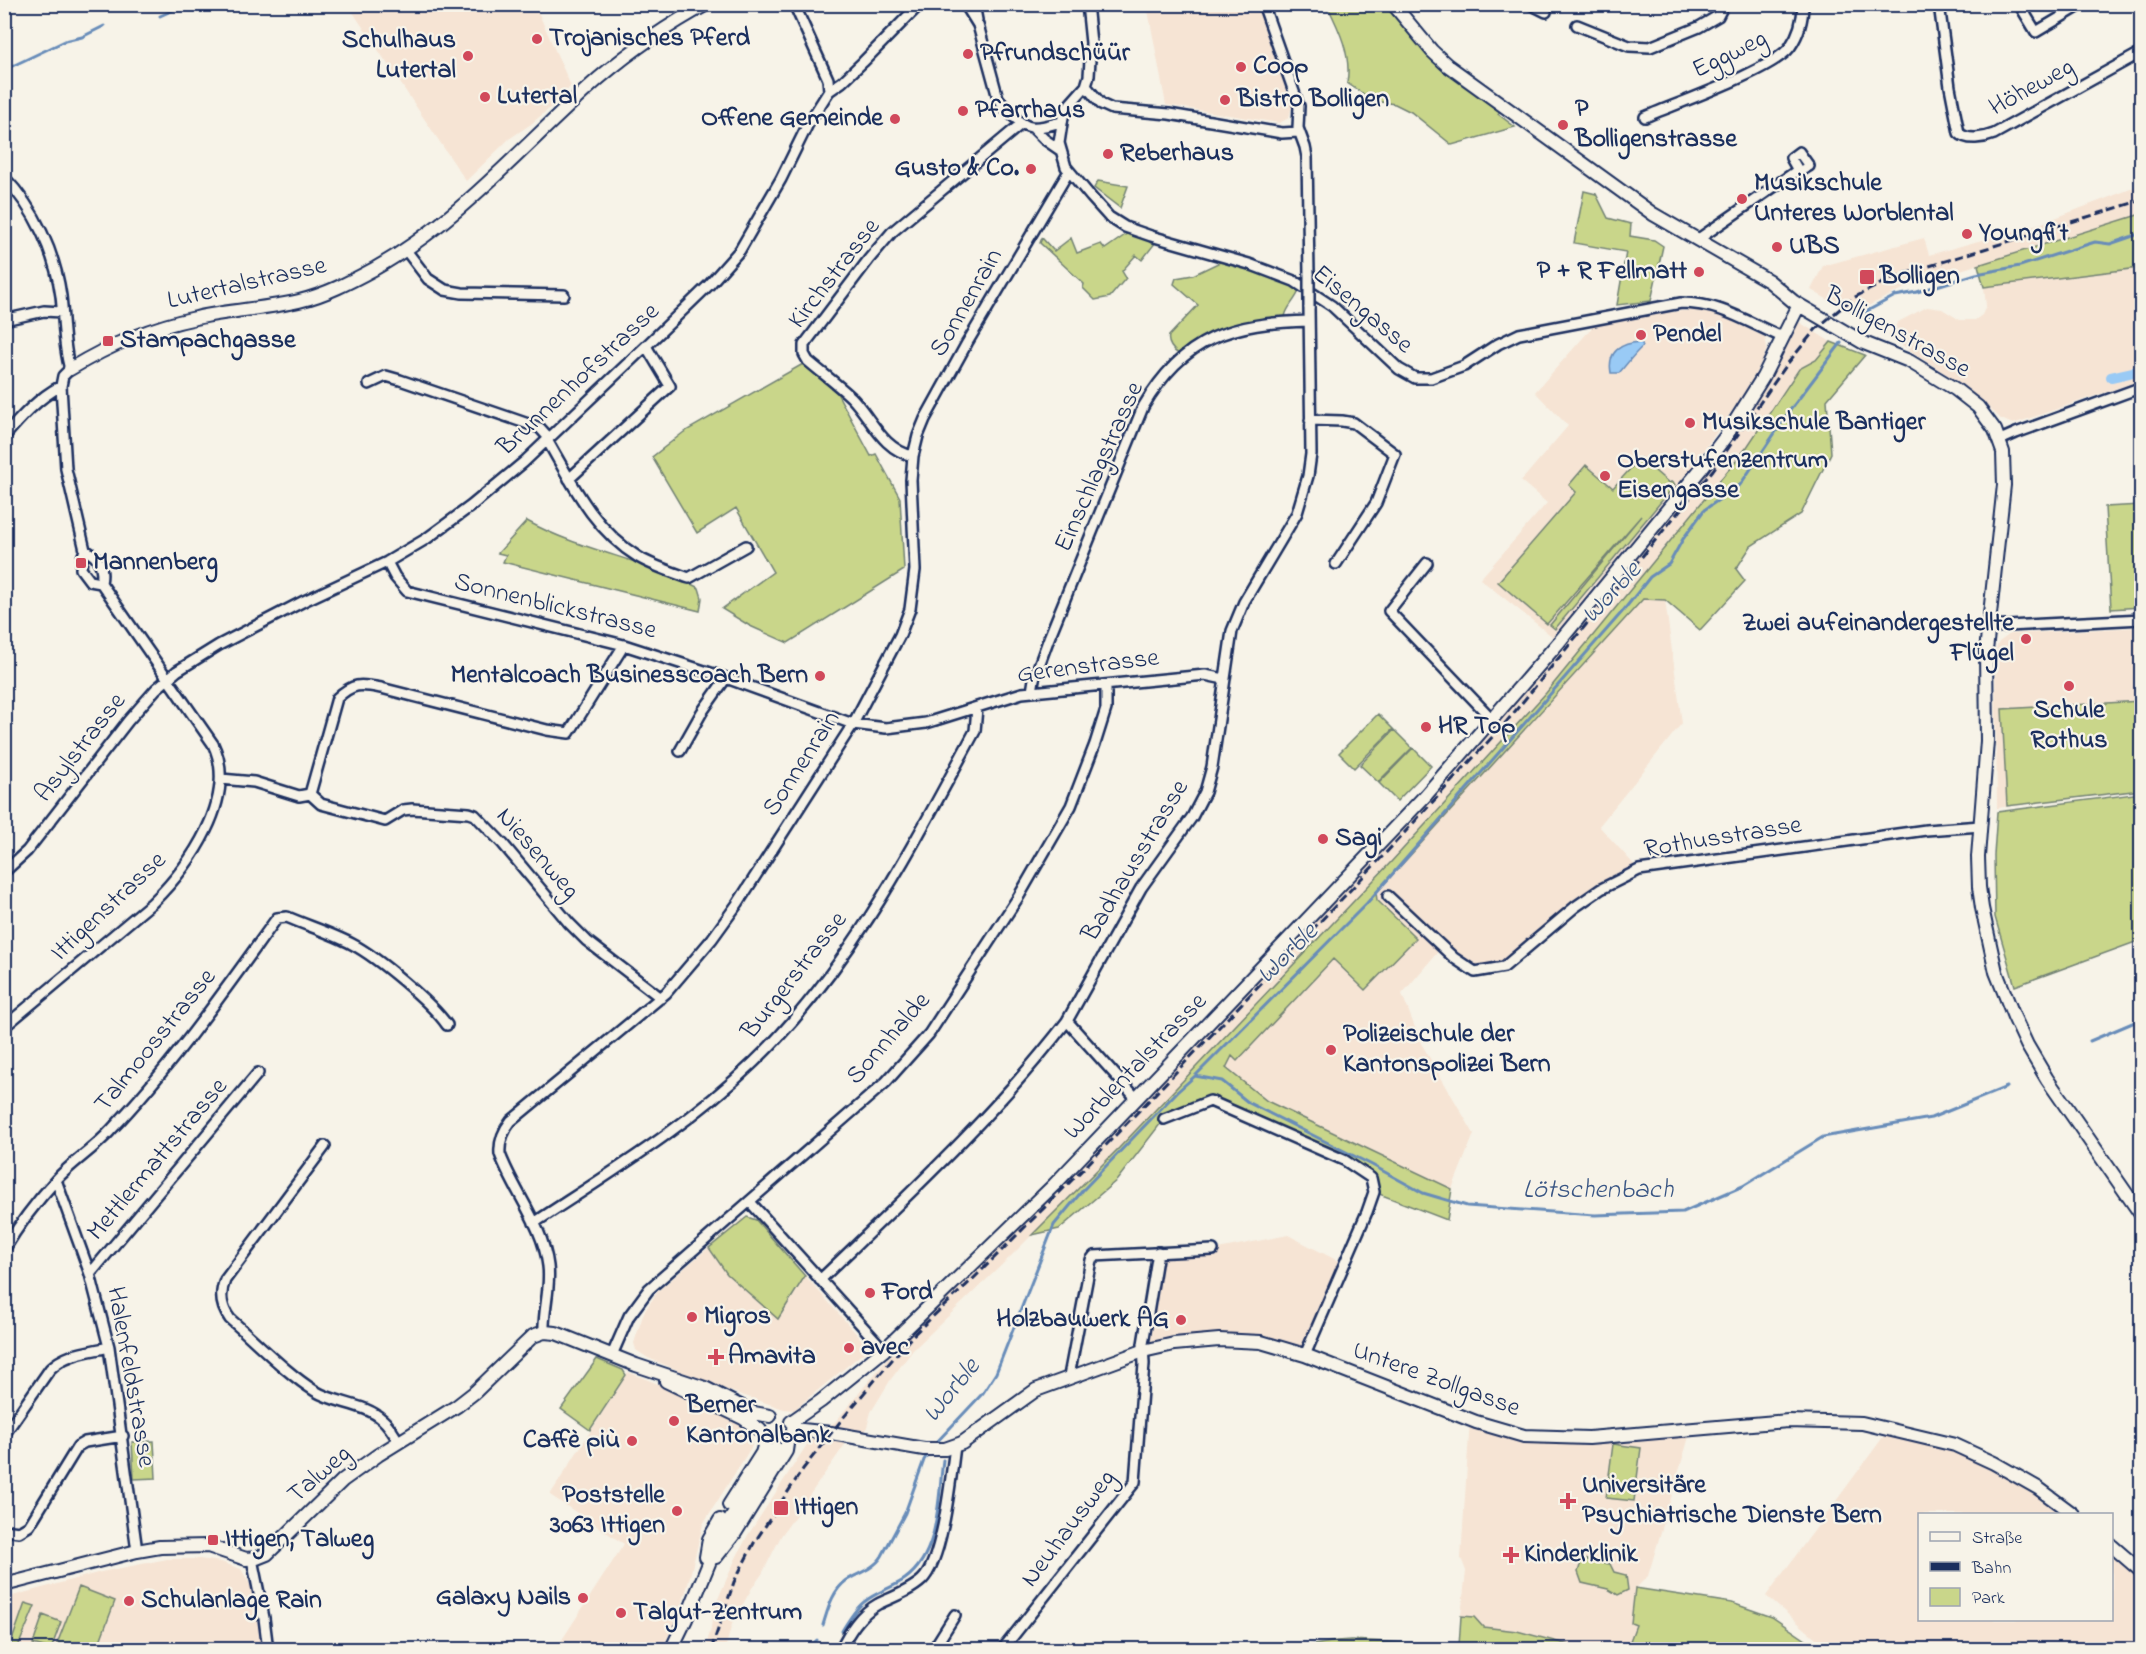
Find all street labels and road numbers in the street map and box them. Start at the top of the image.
street label: Eggweg [1686,20,1774,90]
street label: Höheweg [1982,49,2082,127]
street label: Kirchstrasse [780,210,891,337]
street label: Sonnenrain [921,242,1013,364]
street label: Lutertalstrasse [164,247,331,321]
street label: Eisengasse [1303,256,1421,364]
street label: Bolligenstrasse [1816,277,1977,389]
street label: Brunnenhofstrasse [488,294,669,466]
street label: Einschlagstrasse [1045,376,1155,558]
street label: Sonnenblickstrasse [450,563,661,651]
street label: Gerenstrasse [1015,639,1161,695]
street label: Asylstrasse [26,685,136,811]
street label: Sonnenrain [753,703,851,825]
street label: Badhausstrasse [1072,773,1200,950]
street label: Niesenweg [486,799,588,909]
street label: Rothusstrasse [1641,807,1805,869]
street label: Ittigenstrasse [42,843,176,971]
street label: Burgerstrasse [732,903,858,1049]
street label: Talmoosstrasse [86,960,226,1121]
street label: Sonnhalde [838,984,941,1094]
street label: Worblentalstrasse [1055,984,1217,1150]
street label: Mettlermattstrasse [78,1070,238,1250]
street label: Halenfeldstrasse [95,1284,165,1471]
street label: Untere Zollgasse [1347,1332,1525,1428]
street label: Talweg [280,1436,360,1514]
street label: Neuhausweg [1012,1462,1126,1596]

